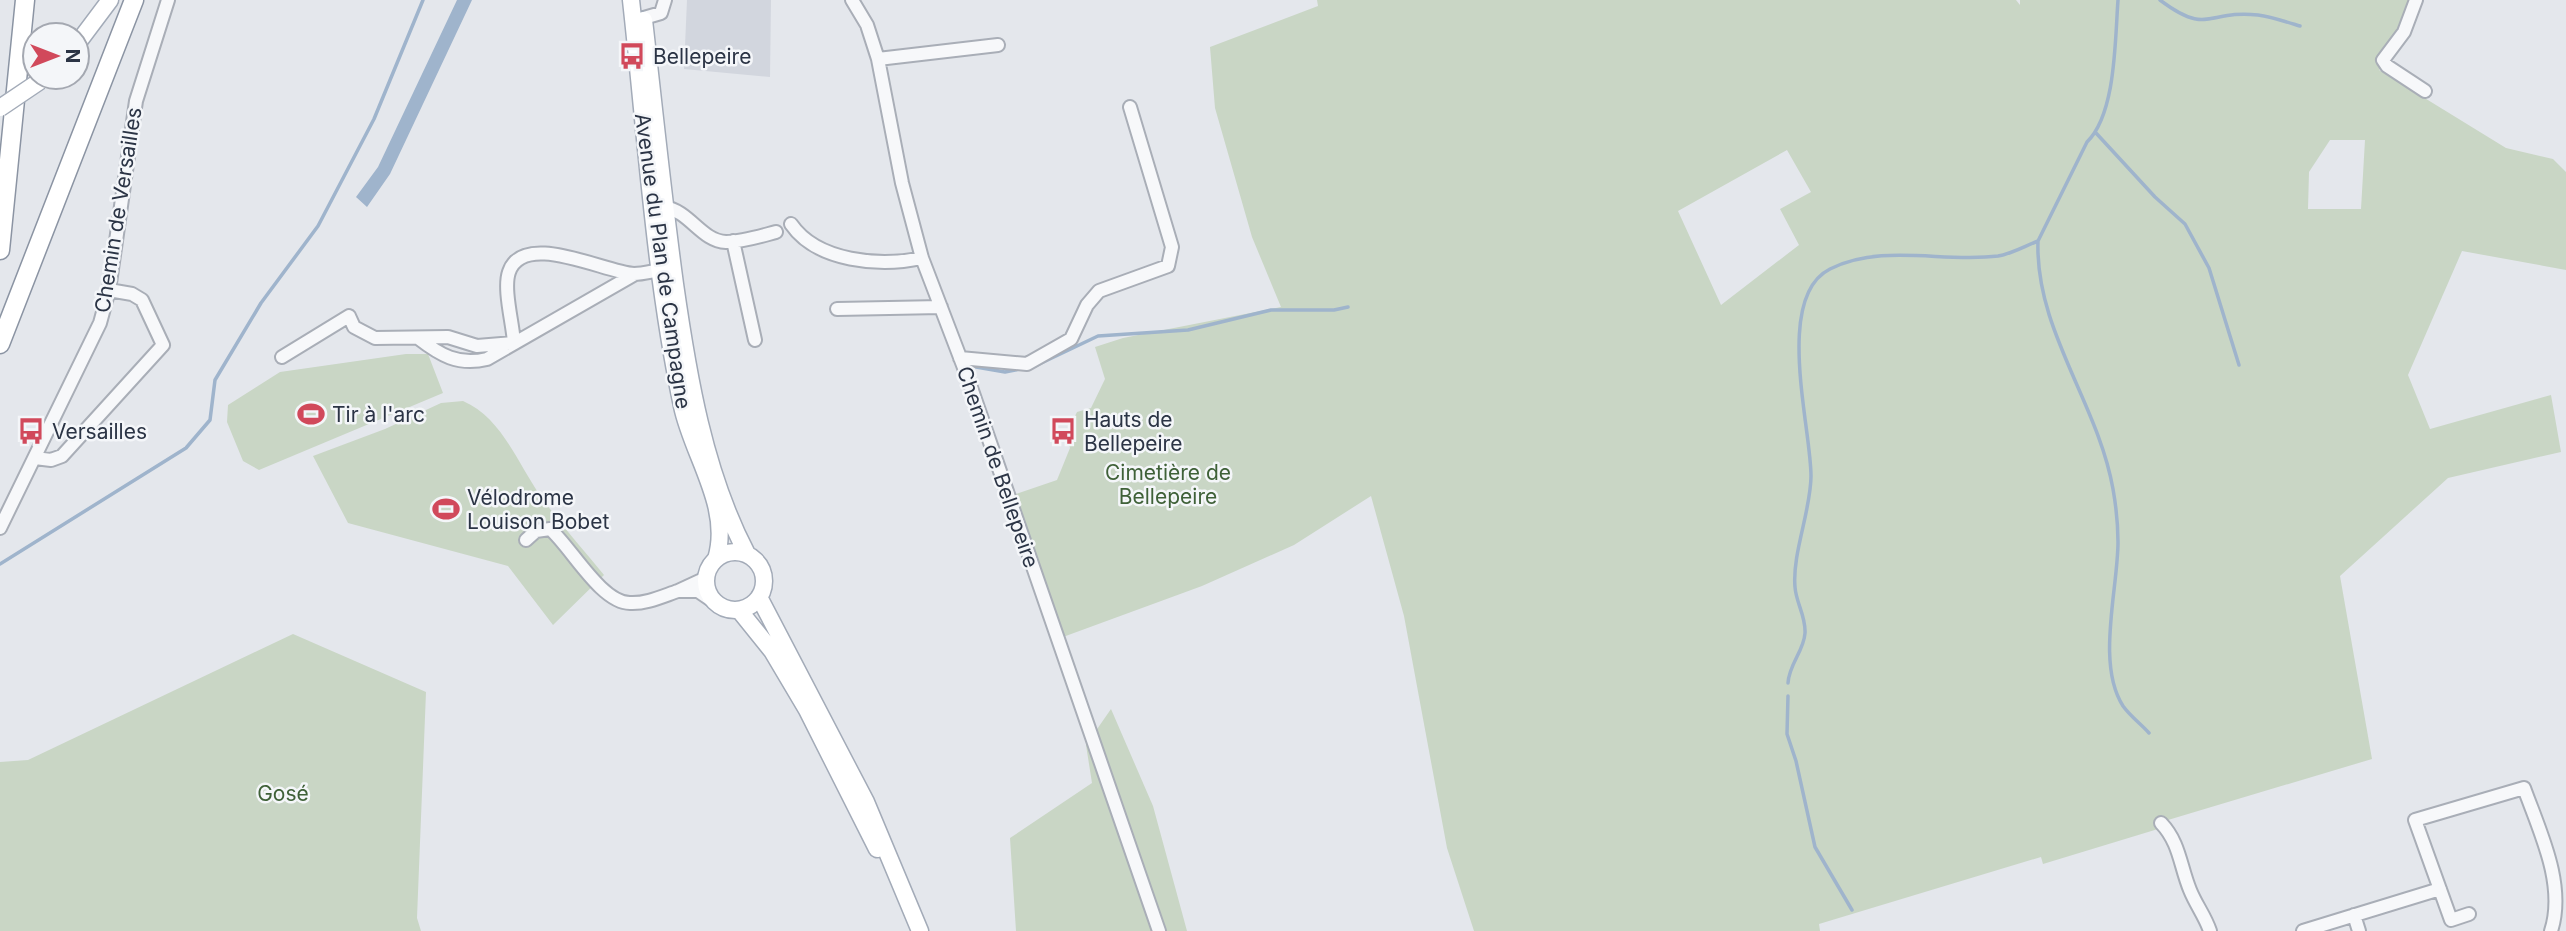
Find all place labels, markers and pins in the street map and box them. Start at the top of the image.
bus stop icon: Bellepeire [617,41,647,71]
place label: Bellepeire [653,44,751,69]
sports icon: Tir à l'arc [296,399,326,429]
place label: Tir à l'arc [332,402,425,427]
place label: Hauts de Bellepeire [1084,407,1182,456]
bus stop icon: Versailles [16,416,46,446]
bus stop icon: Hauts de Bellepeire [1048,416,1078,446]
place label: Versailles [52,419,147,444]
place label: Vélodrome Louison Bobet [467,485,609,534]
sports icon: Vélodrome Louison Bobet [431,494,461,524]

